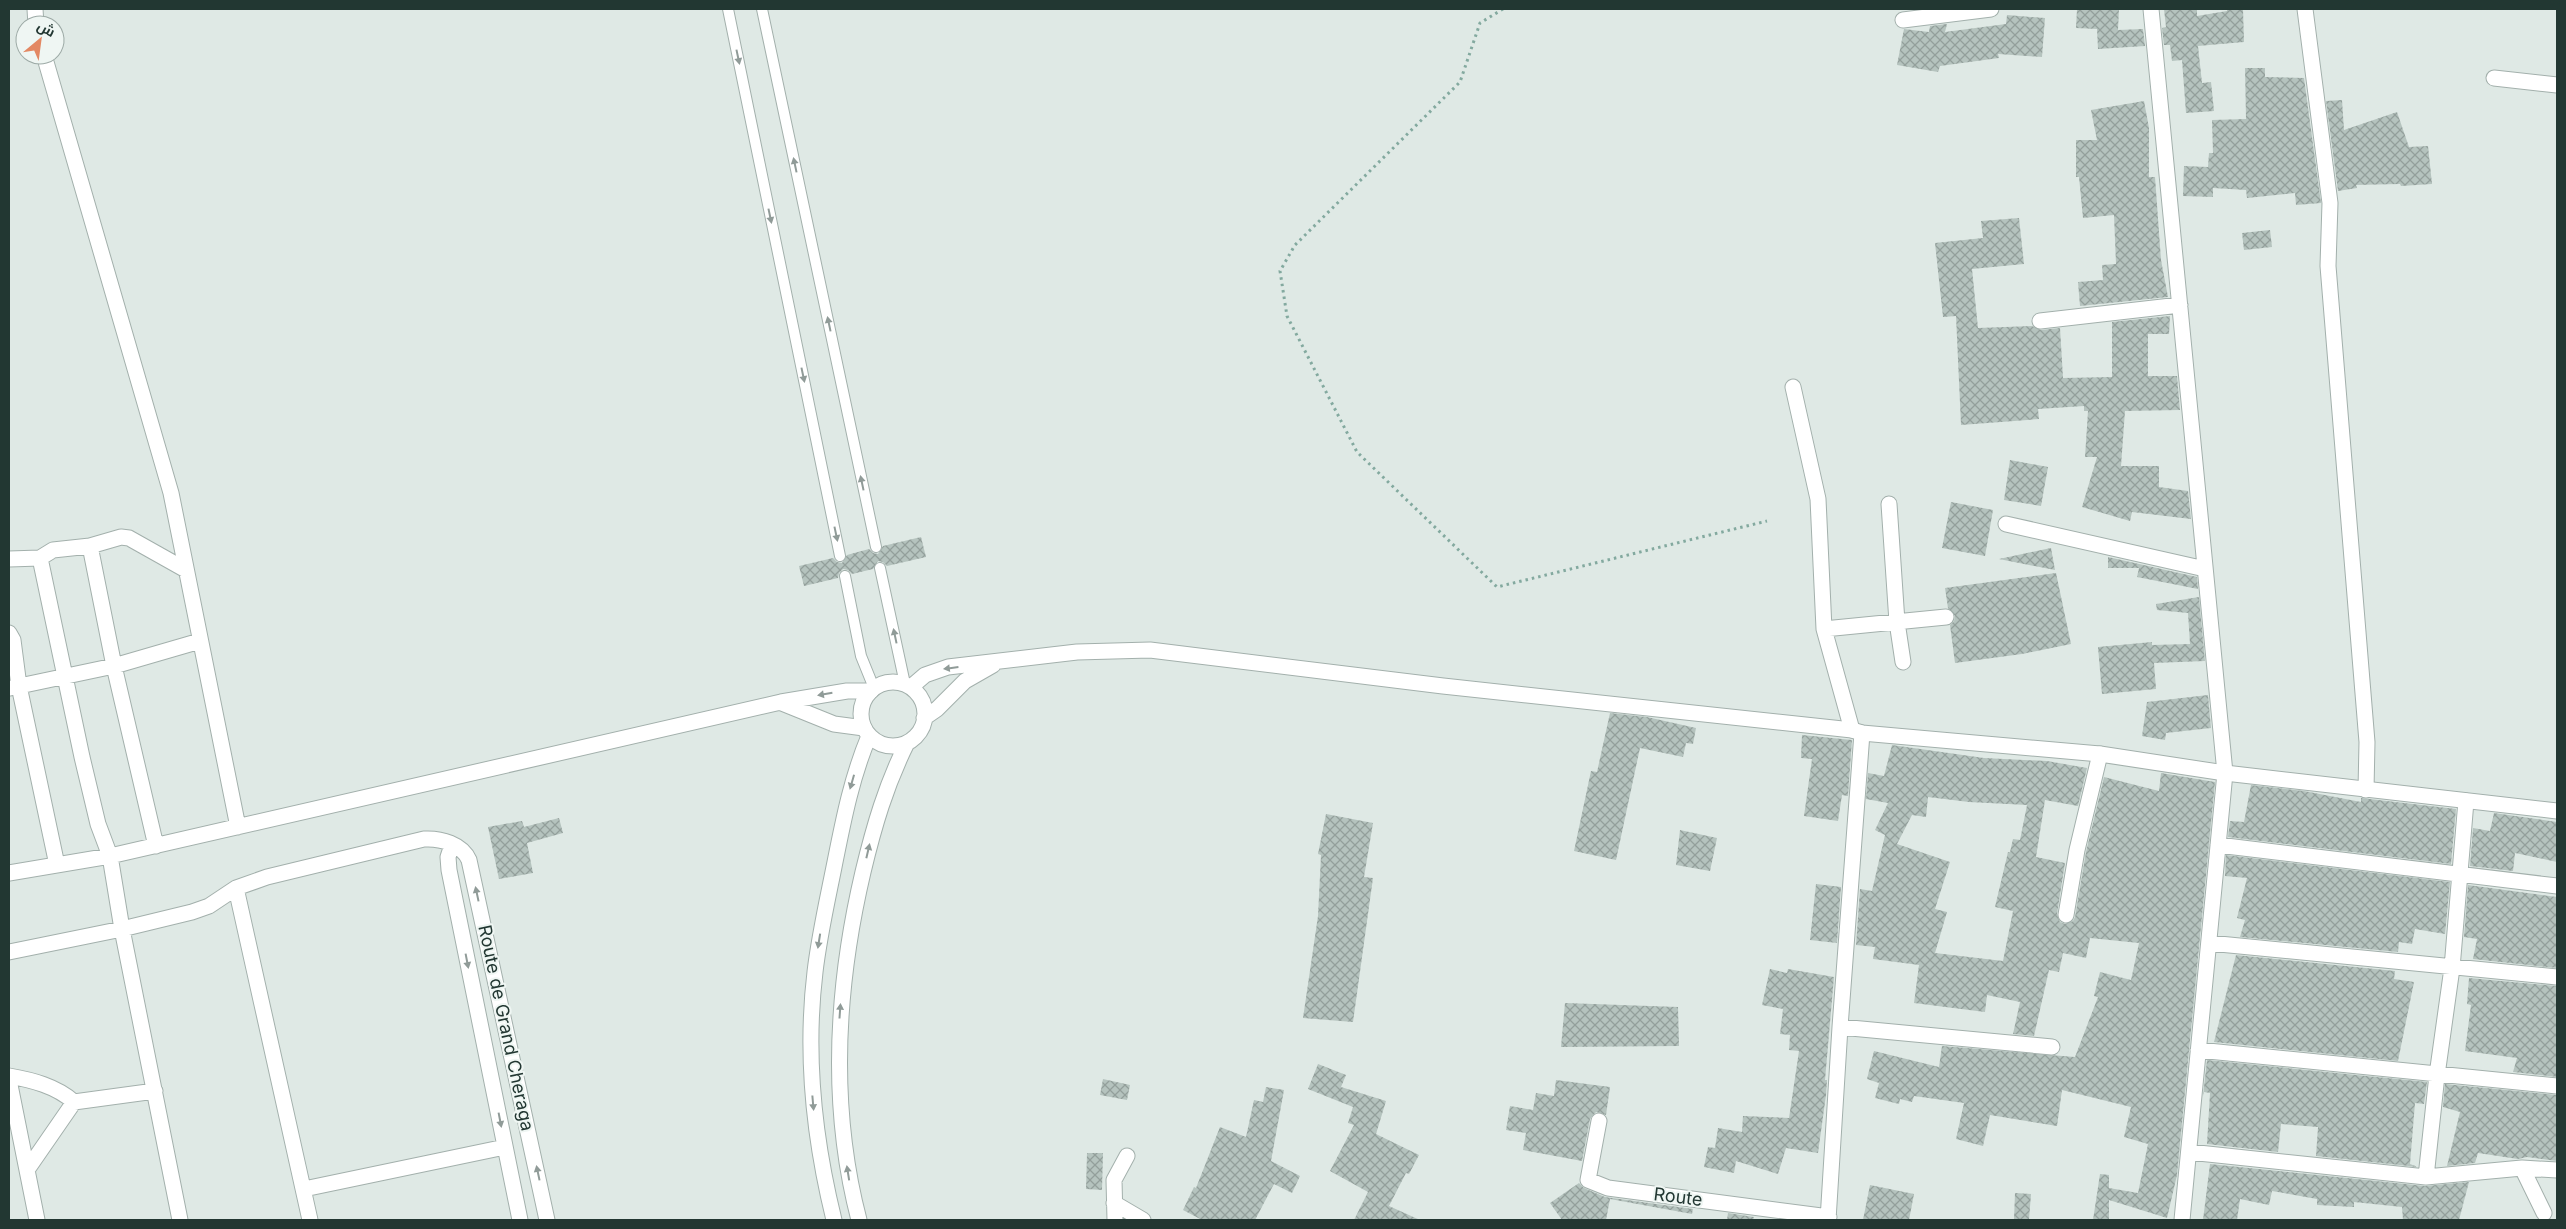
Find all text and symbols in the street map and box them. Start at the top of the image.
north arrow [15,15,65,65]
text: ش [34,16,59,41]
one-way arrow [734,49,742,65]
one-way arrow [791,157,799,172]
one-way arrow [767,208,775,224]
one-way arrow [824,315,832,331]
one-way arrow [799,367,807,382]
one-way arrow [858,474,866,490]
one-way arrow [832,526,840,542]
one-way arrow [891,629,899,644]
one-way arrow [943,664,959,672]
one-way arrow [817,691,833,699]
one-way arrow [848,774,856,789]
one-way arrow [864,843,872,858]
one-way arrow [473,886,481,902]
street label: Route de Grand Cheraga [474,923,539,1133]
one-way arrow [815,933,823,949]
one-way arrow [464,953,472,969]
one-way arrow [837,1003,845,1019]
one-way arrow [810,1095,818,1111]
one-way arrow [496,1113,504,1129]
one-way arrow [533,1164,541,1180]
one-way arrow [844,1164,852,1180]
street label: Route [1652,1183,1704,1210]

